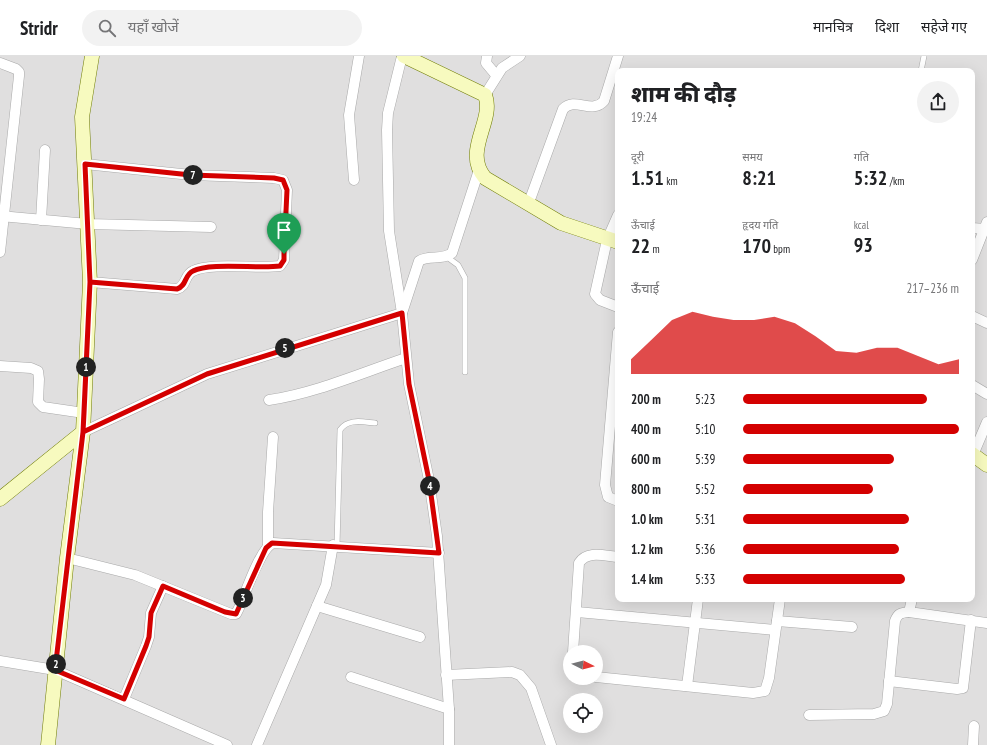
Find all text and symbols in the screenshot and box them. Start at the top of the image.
search box [82,10,362,46]
text: Stridr [20,16,58,40]
icon: search [96,17,118,39]
text: यहाँ खोजें [128,17,179,36]
text: मानचित्र [813,18,853,36]
text: दिशा [875,18,899,36]
text: सहेजे गए [921,18,967,36]
text: शाम की दौड़ [631,80,736,108]
button: share [917,81,959,123]
text: 19:24 [631,109,657,126]
text: दूरी [631,150,644,164]
text: समय [742,150,763,164]
text: गति [854,150,869,164]
pin: 7 [183,165,203,185]
text: 1.51 [631,165,664,191]
text: 8:21 [742,165,776,191]
text: 5:32 [854,165,887,191]
text: 7 [190,168,196,182]
text: km [664,174,678,188]
text: /km [887,174,904,188]
pin [267,213,301,254]
text: ऊँचाई [631,218,655,232]
text: हृदय गति [742,218,778,232]
text: kcal [854,218,869,232]
icon: arrive [273,219,295,241]
text: 93 [854,232,873,258]
text: 22 [631,233,650,259]
text: 170 [742,233,771,259]
text: m [650,242,660,256]
text: bpm [771,242,790,256]
text: ऊँचाई [631,280,659,297]
text: 217–236 m [906,280,959,297]
pin: 5 [275,338,295,358]
text: 5 [282,341,288,355]
pin: 1 [76,357,96,377]
text: 1 [83,360,89,374]
text: 200 m [631,391,661,408]
text: 5:23 [695,391,715,408]
text: 400 m [631,421,661,438]
text: 5:10 [695,421,715,438]
text: 600 m [631,451,661,468]
text: 5:39 [695,451,715,468]
pin: 4 [420,476,440,496]
text: 4 [427,479,433,493]
text: 800 m [631,481,661,498]
text: 5:52 [695,481,715,498]
text: 1.0 km [631,511,663,528]
text: 5:31 [695,511,715,528]
text: 1.2 km [631,541,663,558]
text: 5:36 [695,541,715,558]
text: 1.4 km [631,571,663,588]
text: 5:33 [695,571,715,588]
pin: 3 [233,588,253,608]
text: 3 [240,591,246,605]
north arrow [563,645,603,685]
map controls [563,645,603,733]
pin: 2 [46,654,66,674]
text: 2 [53,657,59,671]
button: locate [563,693,603,733]

